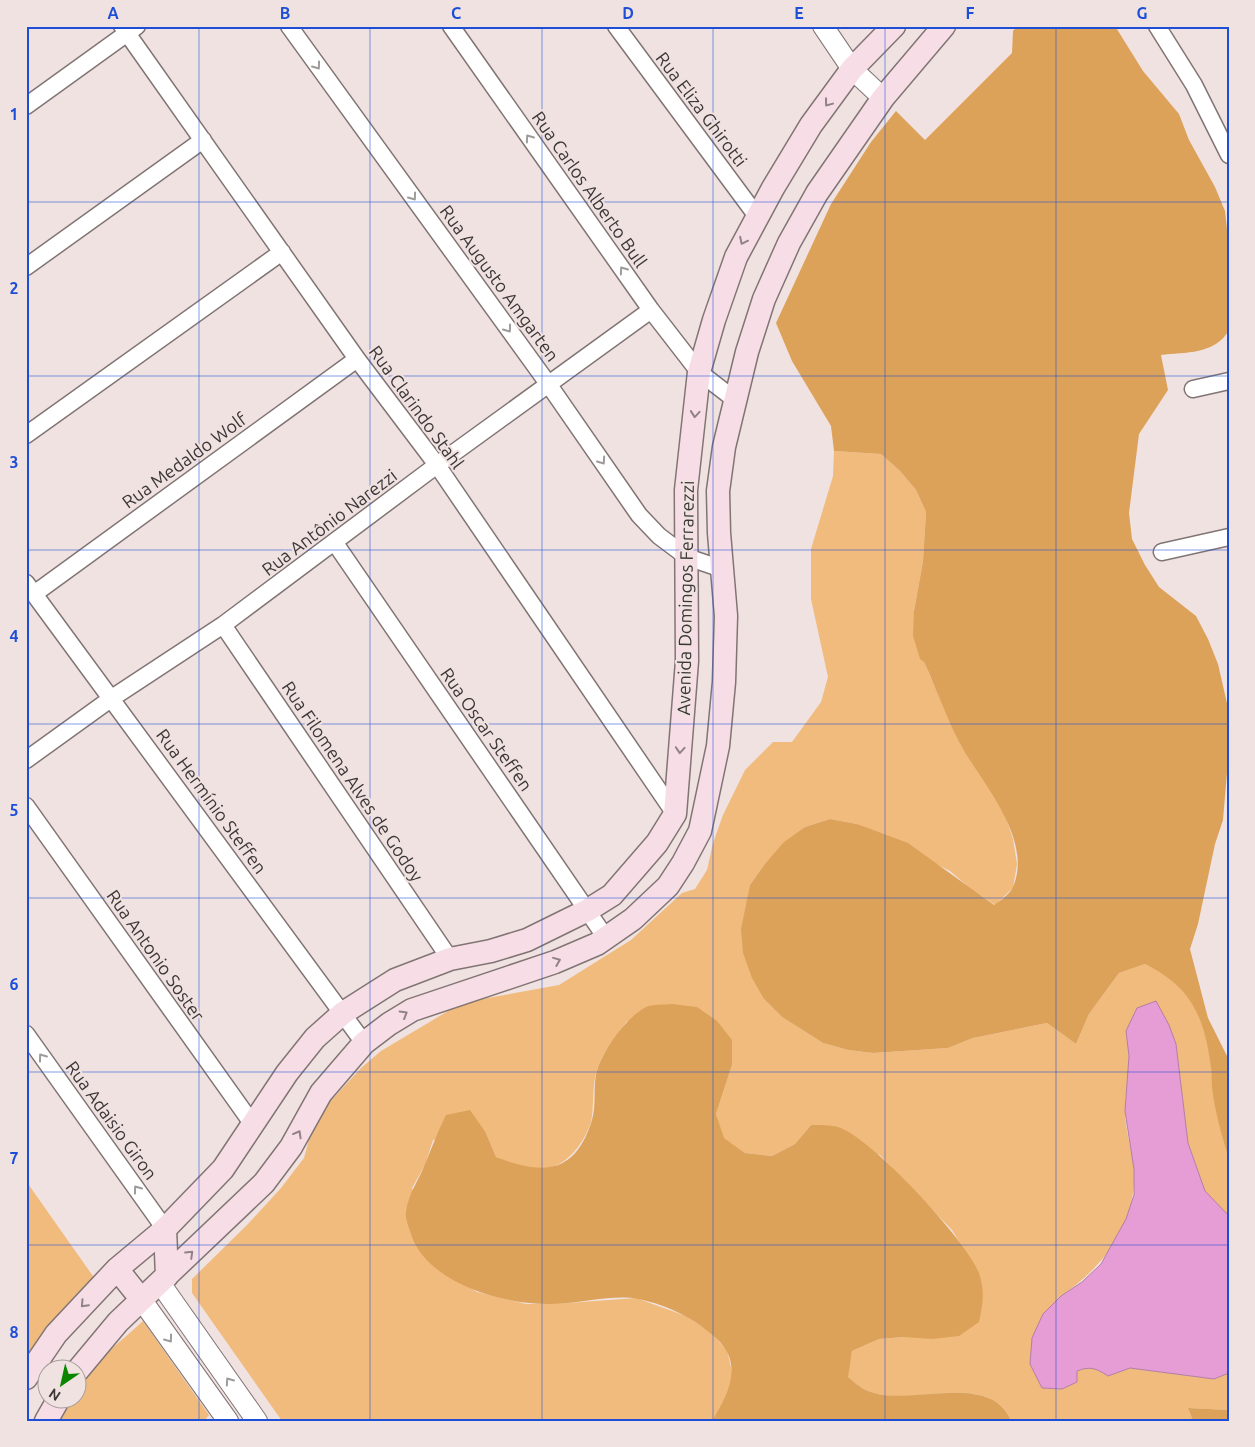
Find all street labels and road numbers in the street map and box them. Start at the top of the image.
street label: Rua Eliza Ghirotti [652,48,752,170]
street label: Rua Carlos Alberto Bull [529,107,652,271]
street label: Rua Augusto Amgarten [437,201,563,365]
street label: Rua Clarindo Stahl [366,342,469,473]
street label: Rua Medaldo Wolf [118,408,250,512]
street label: Rua Antônio Narezzi [258,465,400,579]
street label: Avenida Domingos Ferrarezzi [673,480,697,716]
street label: Rua Oscar Steffen [437,664,537,794]
street label: Rua Filomena Alves de Godoy [278,677,428,885]
street label: Rua Hermínio Steffen [153,725,271,877]
street label: Rua Antonio Soster [103,886,209,1024]
street label: Rua Adaisio Giron [62,1057,162,1183]

